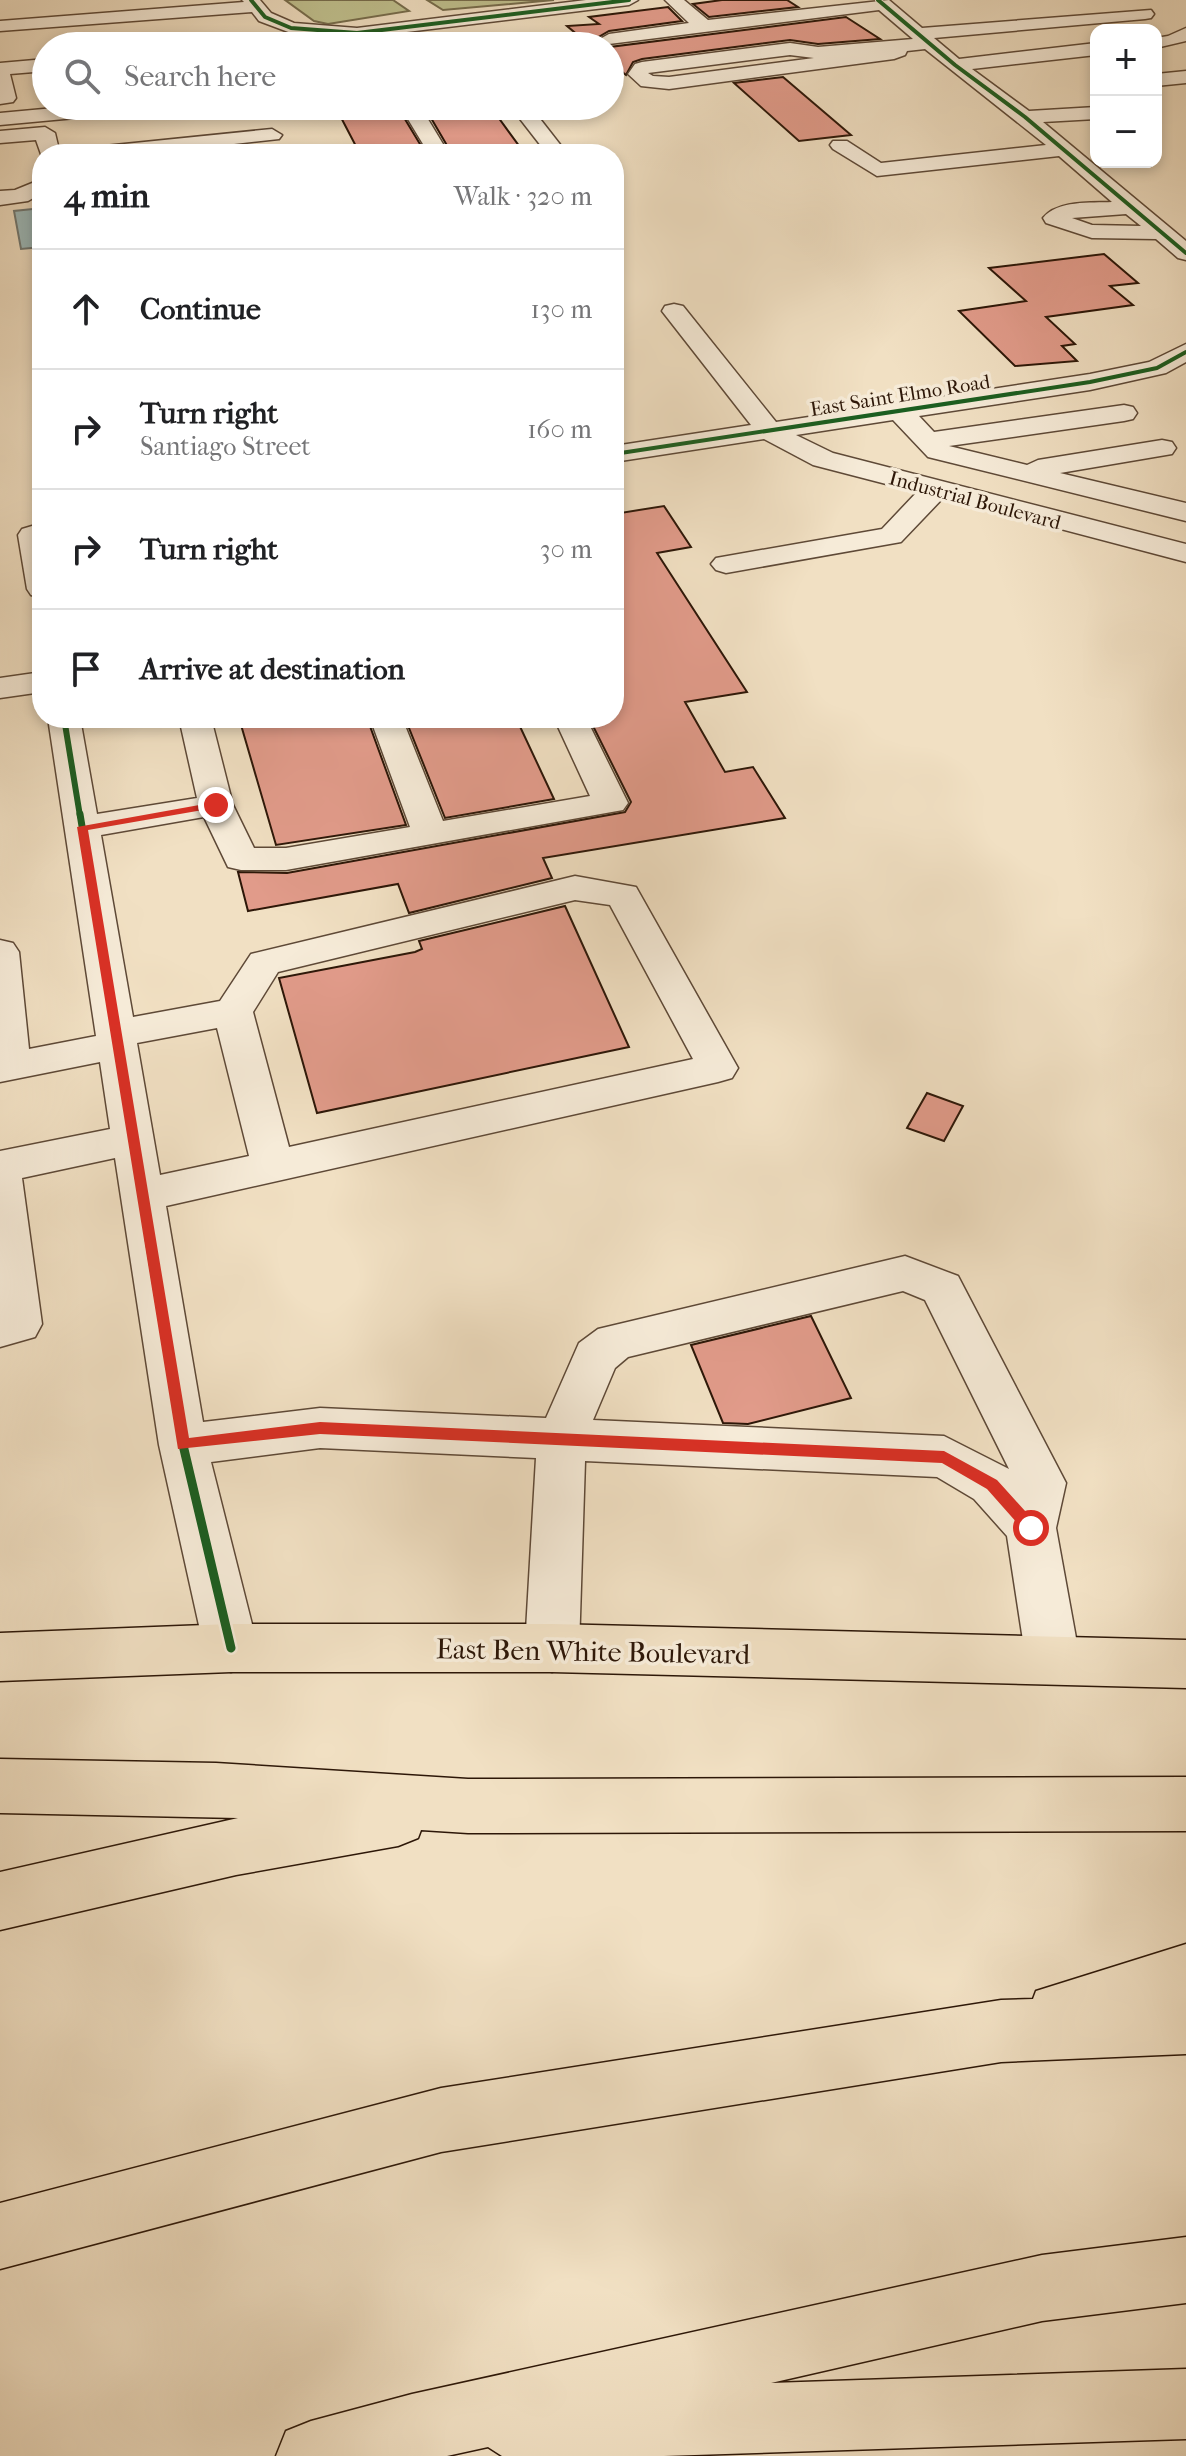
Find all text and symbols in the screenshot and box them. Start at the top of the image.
map controls [1090,24,1162,168]
button: + [1090,24,1162,96]
search box [32,32,624,120]
icon: search [60,54,104,98]
text: Search here [124,59,276,94]
button: − [1090,96,1162,168]
text: 4 min [64,176,149,216]
text: Walk · 320 m [454,181,592,212]
icon: ahead [64,287,108,331]
text: Continue [140,292,261,327]
text: 130 m [531,294,592,325]
street label: East Saint Elmo Road [808,370,993,421]
text: Turn right [140,396,278,431]
icon: right [64,407,108,451]
text: 160 m [527,414,592,445]
text: Santiago Street [140,431,311,462]
street label: Industrial Boulevard [886,466,1064,535]
icon: right [64,527,108,571]
text: Turn right [140,532,278,567]
text: 30 m [540,534,592,565]
icon: arrive [64,647,108,691]
text: Arrive at destination [140,652,405,687]
route end [198,787,234,823]
route start [1013,1510,1049,1546]
street label: East Ben White Boulevard [436,1632,751,1671]

